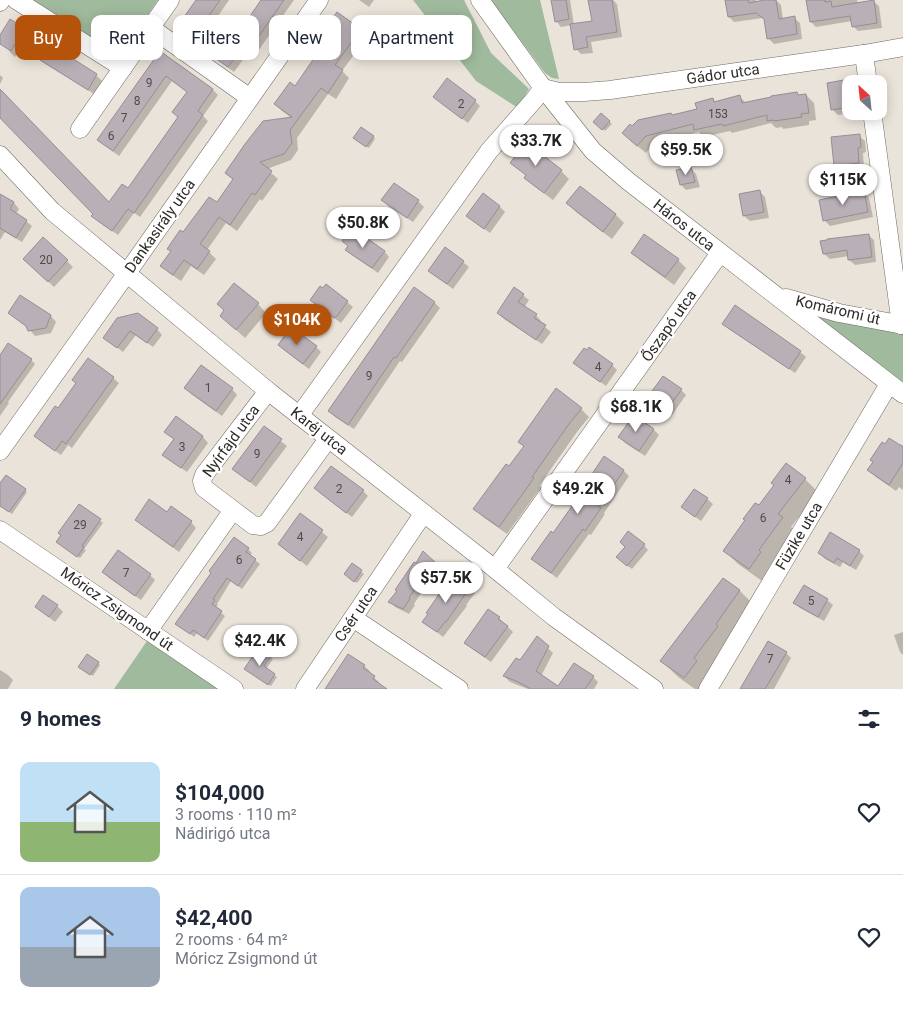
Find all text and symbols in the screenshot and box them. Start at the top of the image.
chip: Buy [15,15,81,60]
chip: Rent [91,15,163,60]
chip: Filters [173,15,259,60]
chip: New [269,15,341,60]
chip: Apartment [351,15,472,60]
street label: Gádor utca [685,60,761,88]
north arrow [842,75,888,120]
map controls [842,75,887,120]
house number: 9 [146,76,152,90]
house number: 8 [134,94,141,108]
house number: 2 [458,97,465,111]
house number: 153 [708,107,728,121]
house number: 7 [121,111,128,125]
pin: $33.7K [495,124,577,167]
house number: 6 [108,129,115,143]
text: $33.7K [510,131,562,150]
pin: $59.5K [645,134,727,176]
text: $59.5K [660,140,712,159]
pin: $115K [808,164,878,206]
text: $115K [820,170,866,189]
street label: Dankasirály utca [121,176,199,276]
street label: Háros utca [650,195,718,255]
pin: $50.8K [322,206,404,249]
text: $50.8K [337,213,389,232]
house number: 20 [39,253,53,267]
street label: Őszapó utca [638,287,700,365]
street label: Komáromi út [794,292,882,328]
pin: $104K [262,304,332,346]
text: $104K [274,310,320,329]
house number: 4 [595,360,602,374]
house number: 9 [366,369,372,383]
house number: 1 [205,381,211,395]
pin: $68.1K [595,390,677,433]
text: $68.1K [610,397,662,416]
street label: Nyírfajd utca [199,401,263,481]
street label: Karéj utca [287,403,351,459]
house number: 3 [179,440,185,454]
house number: 9 [254,447,260,461]
pin: $49.2K [537,472,619,515]
house number: 4 [785,473,792,487]
text: $49.2K [552,479,604,498]
house number: 2 [336,482,343,496]
street label: Füzike utca [772,499,826,573]
house number: 6 [760,511,767,525]
house number: 29 [73,518,87,532]
house number: 4 [297,530,304,544]
house number: 6 [236,553,243,567]
pin: $57.5K [405,562,487,604]
street label: Móricz Zsigmond út [57,563,177,655]
house number: 7 [123,566,130,580]
text: $57.5K [420,568,472,587]
street label: Csér utca [331,583,381,645]
house number: 5 [808,594,815,608]
pin: $42.4K [219,624,301,667]
text: $42.4K [234,631,286,650]
house number: 7 [767,652,774,666]
icon: filters [855,705,883,733]
text: 9 homes [20,707,101,731]
text: $104,000 [175,781,265,805]
icon: home [60,782,120,842]
icon: heart [855,798,883,826]
text: 3 rooms · 110 m² [175,805,297,824]
text: Nádirigó utca [175,824,271,843]
text: $42,400 [175,906,252,930]
icon: home [60,907,120,967]
icon: heart [855,923,883,951]
text: 2 rooms · 64 m² [175,930,288,949]
text: Móricz Zsigmond út [175,949,317,968]

